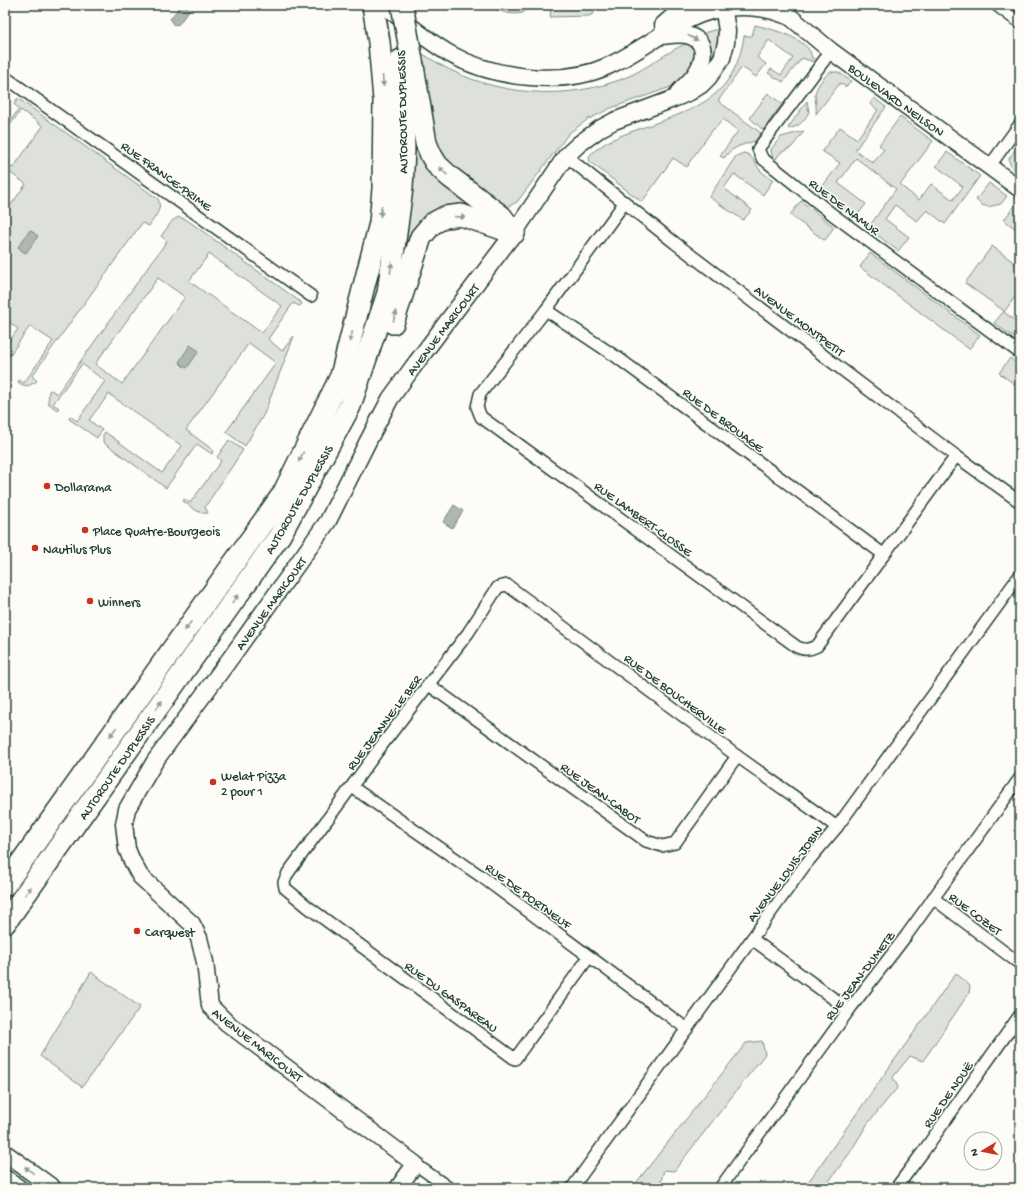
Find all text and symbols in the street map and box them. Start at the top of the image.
one-way arrow [687,35,699,42]
street label: AUTOROUTE DUPLESSIS [395,49,412,174]
street label: BOULEVARD NEILSON [844,61,946,141]
one-way arrow [379,75,386,87]
street label: RUE FRANCE-PRIME [117,139,215,216]
one-way arrow [438,166,448,175]
street label: RUE DE NAMUR [805,177,883,240]
one-way arrow [378,205,384,217]
one-way arrow [454,214,466,220]
one-way arrow [388,262,394,274]
street label: AVENUE MARICOURT [405,281,484,379]
street label: AVENUE MONTPETIT [750,283,847,361]
one-way arrow [392,309,398,321]
one-way arrow [347,331,353,343]
street label: RUE DE BROUAGE [679,386,767,457]
street label: AUTOROUTE DUPLESSIS [263,442,338,557]
one-way arrow [298,451,304,462]
street label: RUE LAMBERT-CLOSSE [591,479,695,561]
marker: Dollarama [42,481,52,491]
place label: Dollarama [54,481,112,496]
marker: Place Quatre-Bourgeois [80,525,90,535]
place label: Place Quatre-Bourgeois [92,525,221,540]
marker: Nautilus Plus [30,543,40,553]
place label: Nautilus Plus [43,543,112,558]
street label: AVENUE MARICOURT [233,554,311,654]
one-way arrow [231,594,239,604]
marker: Winners [85,596,95,606]
place label: Winners [98,596,142,611]
one-way arrow [184,620,192,631]
street label: RUE DE BOUCHERVILLE [620,652,729,739]
street label: RUE JEANNE-LE BER [344,672,426,774]
one-way arrow [155,700,163,710]
street label: AUTOROUTE DUPLESSIS [76,713,160,823]
one-way arrow [109,726,117,737]
street label: RUE JEAN-CABOT [557,760,643,829]
place label: Welat Pizza 2 pour 1 [221,770,287,800]
marker: Welat Pizza 2 pour 1 [208,777,218,787]
street label: AVENUE LOUIS-JOBIN [745,823,827,926]
street label: RUE DE PORTNEUF [482,861,575,934]
one-way arrow [24,886,32,896]
street label: RUE COZET [945,890,1005,940]
marker: Carquest [132,926,142,936]
place label: Carquest [145,926,196,941]
street label: RUE JEAN-DUMETZ [823,929,900,1024]
street label: RUE DU GASPAREAU [401,959,500,1037]
street label: AVENUE MARICOURT [208,1006,306,1087]
street label: RUE DE NOUË [921,1059,978,1131]
north arrow [963,1131,1003,1171]
text: N [969,1148,982,1157]
one-way arrow [24,1166,34,1174]

